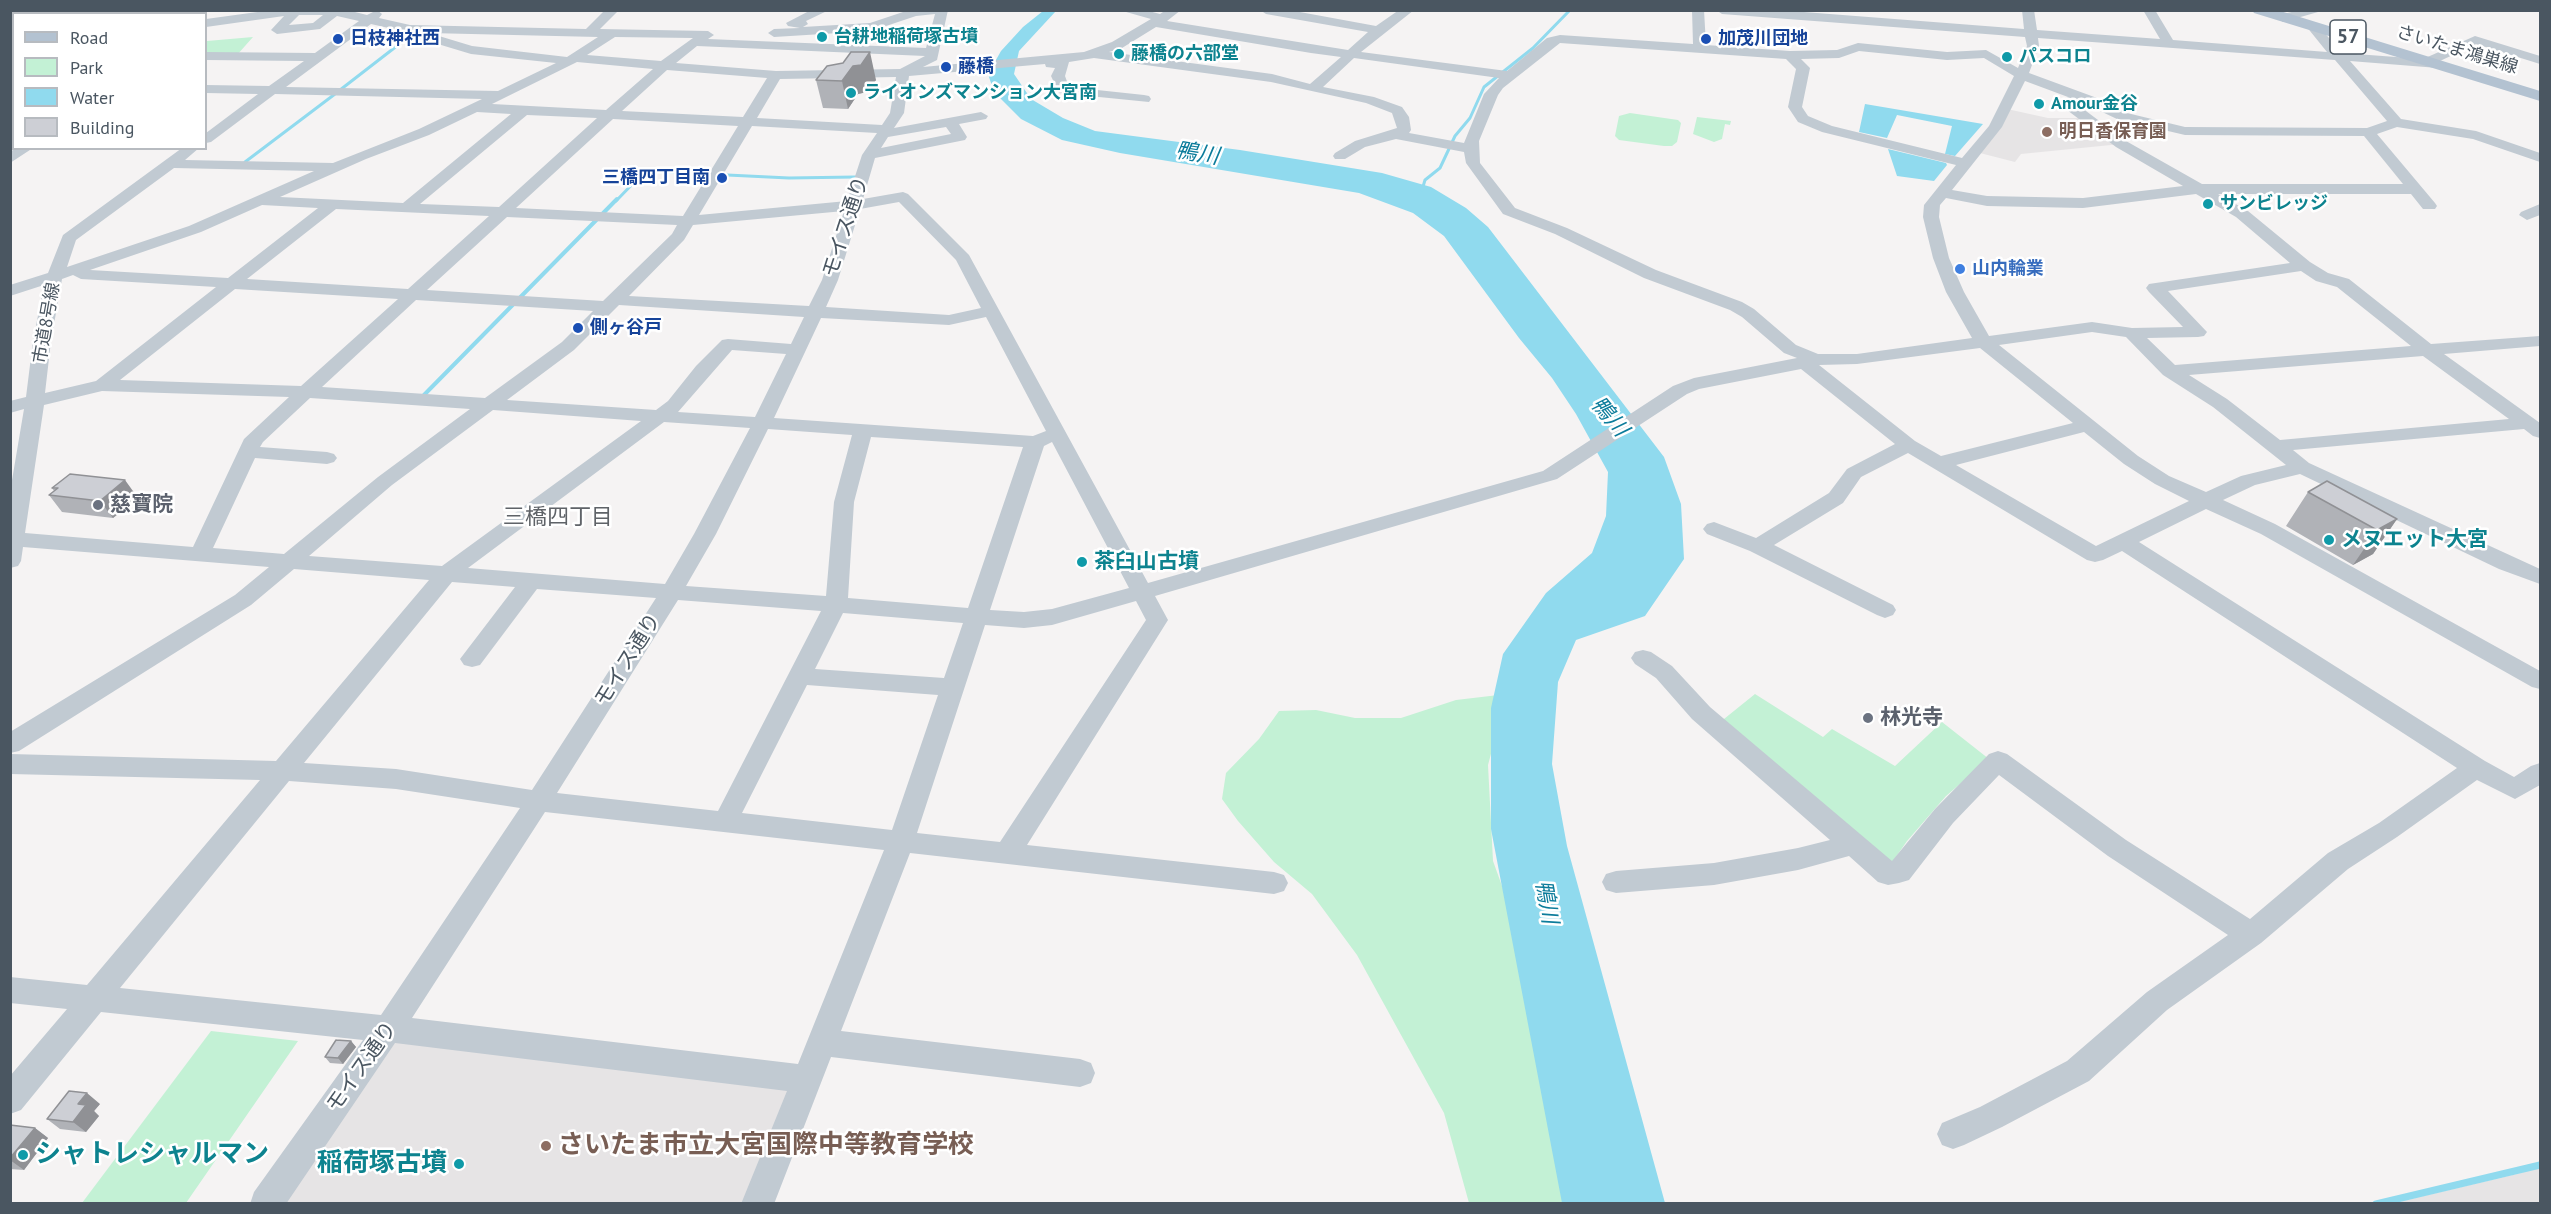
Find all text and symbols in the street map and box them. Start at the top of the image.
legend [12,12,207,150]
road number: 57 [2330,20,2366,54]
street label: さいたま鴻巣線 [2394,21,2520,79]
text: Road [70,26,108,49]
place label: 台耕地稲荷塚古墳 [834,26,978,48]
place label: 日枝神社西 [350,28,440,50]
place label: 加茂川団地 [1718,28,1808,50]
marker: 台耕地稲荷塚古墳 [815,30,829,44]
marker: 日枝神社西 [331,32,345,46]
marker: 加茂川団地 [1699,32,1713,46]
place label: 藤橋の六部堂 [1131,43,1239,65]
place label: パスコロ [2019,46,2091,68]
marker: 藤橋の六部堂 [1112,47,1126,61]
marker: パスコロ [2000,50,2014,64]
text: Park [70,56,103,79]
place label: 藤橋 [958,56,994,78]
marker: 藤橋 [939,60,953,74]
place label: ライオンズマンション大宮南 [863,82,1097,104]
text: Water [70,86,114,109]
marker: ライオンズマンション大宮南 [844,86,858,100]
place label: Amour金谷 [2051,93,2138,115]
marker: Amour金谷 [2032,97,2046,111]
text: Building [70,116,134,139]
place label: 明日香保育園 [2059,121,2167,143]
marker: 明日香保育園 [2040,125,2054,139]
water label: 鴨川 [1173,138,1221,170]
place label: 三橋四丁目南 [602,167,710,189]
marker: 三橋四丁目南 [715,171,729,185]
street label: モイス通り [818,173,874,281]
place label: サンビレッジ [2220,193,2328,215]
marker: サンビレッジ [2201,197,2215,211]
place label: 山内輪業 [1972,258,2044,280]
marker: 山内輪業 [1953,262,1967,276]
street label: 市道8号線 [29,281,65,365]
place label: 側ヶ谷戸 [590,317,662,339]
marker: 側ヶ谷戸 [571,321,585,335]
water label: 鴨川 [1585,392,1633,442]
place label: 慈寶院 [110,492,173,518]
marker: 慈寶院 [91,498,105,512]
district label: 三橋四丁目 [503,505,613,531]
place label: メヌエット大宮 [2341,527,2488,553]
marker: メヌエット大宮 [2322,533,2336,547]
place label: 茶臼山古墳 [1094,549,1199,575]
marker: 茶臼山古墳 [1075,555,1089,569]
street label: モイス通り [589,609,667,711]
place label: 林光寺 [1880,705,1943,731]
marker: 林光寺 [1861,711,1875,725]
water label: 鴨川 [1529,878,1563,926]
street label: モイス通り [322,1017,402,1117]
place label: さいたま市立大宮国際中等教育学校 [558,1130,974,1162]
place label: シャトレシャルマン [35,1139,269,1171]
marker: さいたま市立大宮国際中等教育学校 [539,1139,553,1153]
marker: シャトレシャルマン [16,1148,30,1162]
place label: 稲荷塚古墳 [317,1148,447,1180]
marker: 稲荷塚古墳 [452,1157,466,1171]

